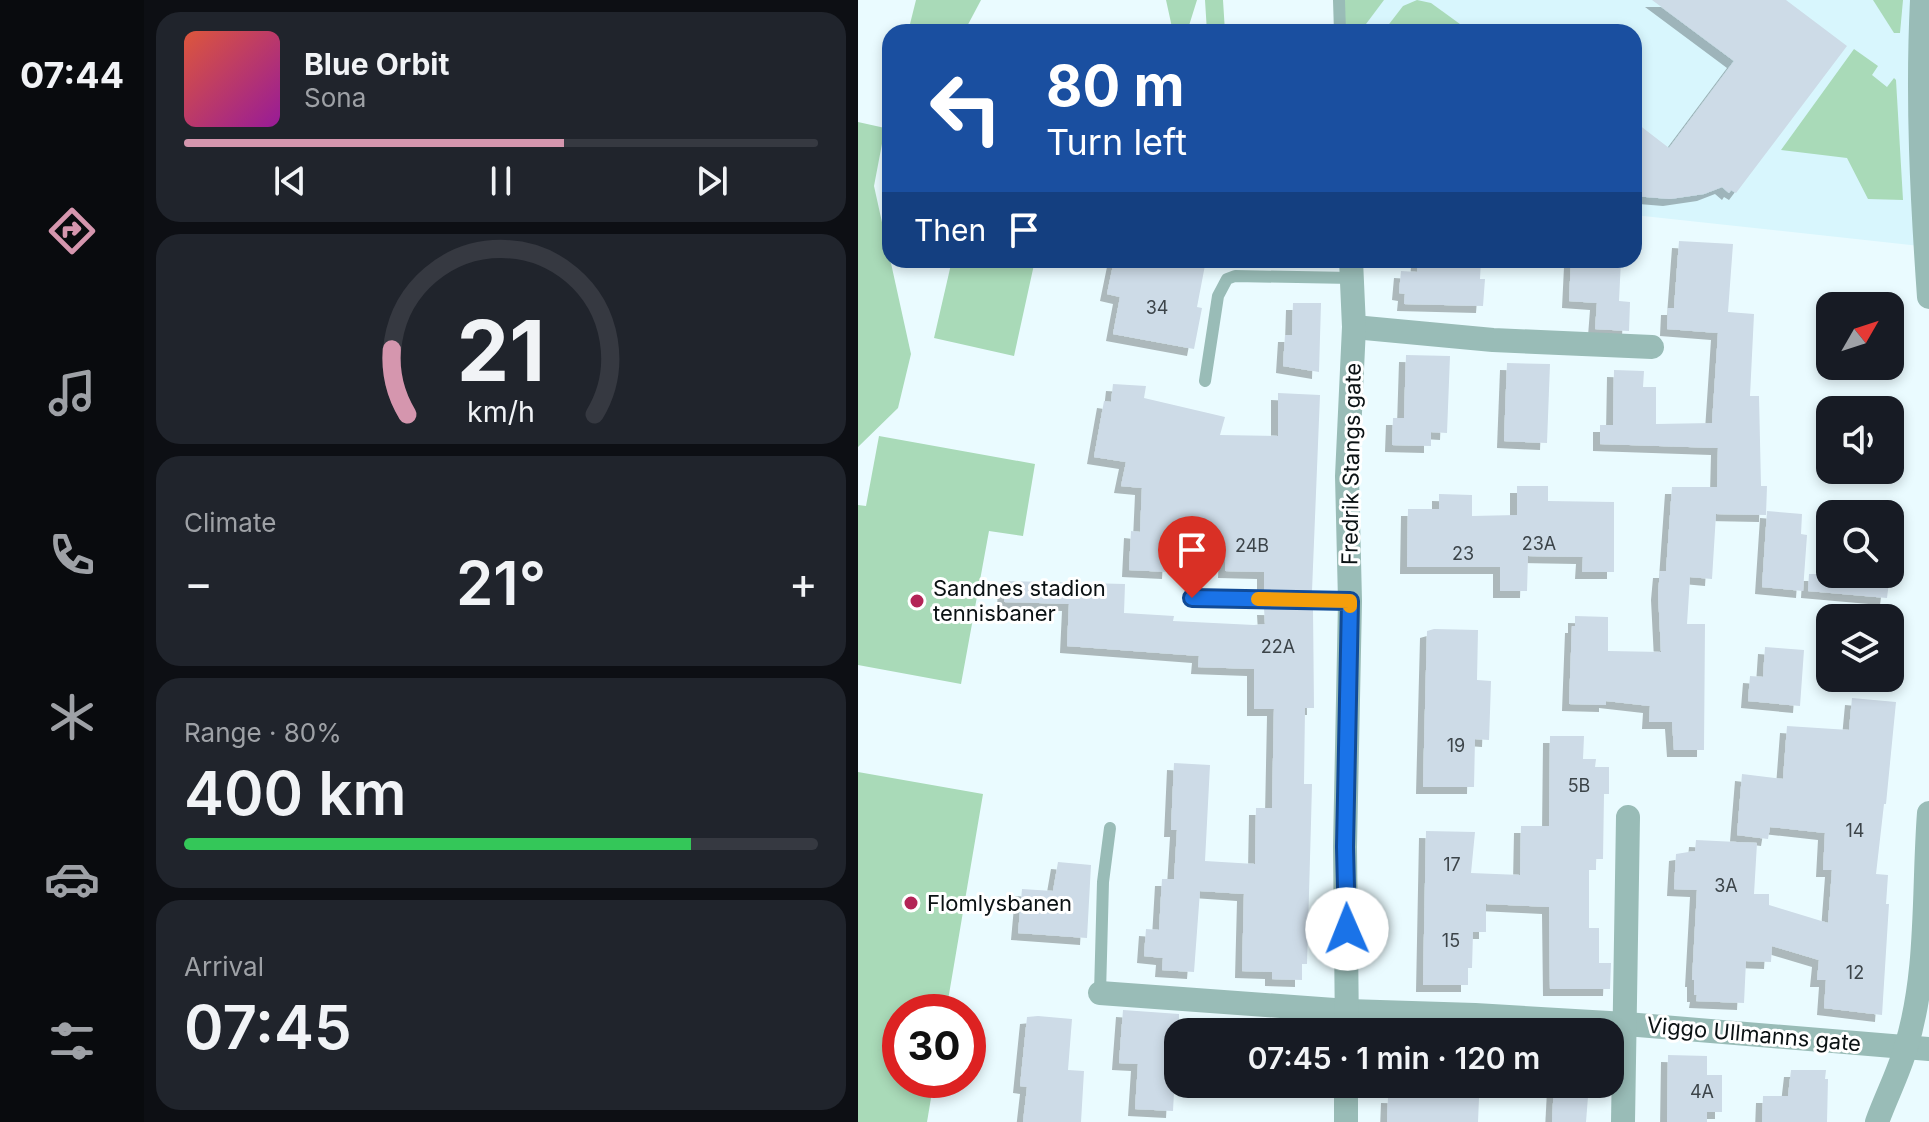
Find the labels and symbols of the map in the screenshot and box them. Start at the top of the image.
north arrow [1816,292,1904,380]
house number: 34 [1146,297,1168,318]
street label: Fredrik Stangs gate [1336,363,1366,565]
pin [1158,516,1226,598]
house number: 23A [1522,533,1556,554]
house number: 24B [1235,535,1269,556]
house number: 23 [1452,543,1474,564]
place label: Sandnes stadion tennisbaner [933,575,1106,626]
marker: Sandnes stadion tennisbaner [908,592,926,610]
house number: 22A [1261,636,1295,657]
house number: 19 [1447,735,1465,756]
house number: 5B [1568,775,1590,796]
house number: 14 [1846,820,1864,841]
house number: 17 [1443,854,1461,875]
house number: 3A [1714,875,1738,896]
position arrow [1305,887,1389,971]
place label: Flomlysbanen [927,890,1072,916]
marker: Flomlysbanen [902,894,920,912]
house number: 15 [1442,930,1460,951]
house number: 12 [1846,962,1864,983]
speed limit sign: 30 [882,994,986,1098]
street label: Viggo Ullmanns gate [1646,1012,1862,1056]
house number: 4A [1690,1081,1714,1102]

